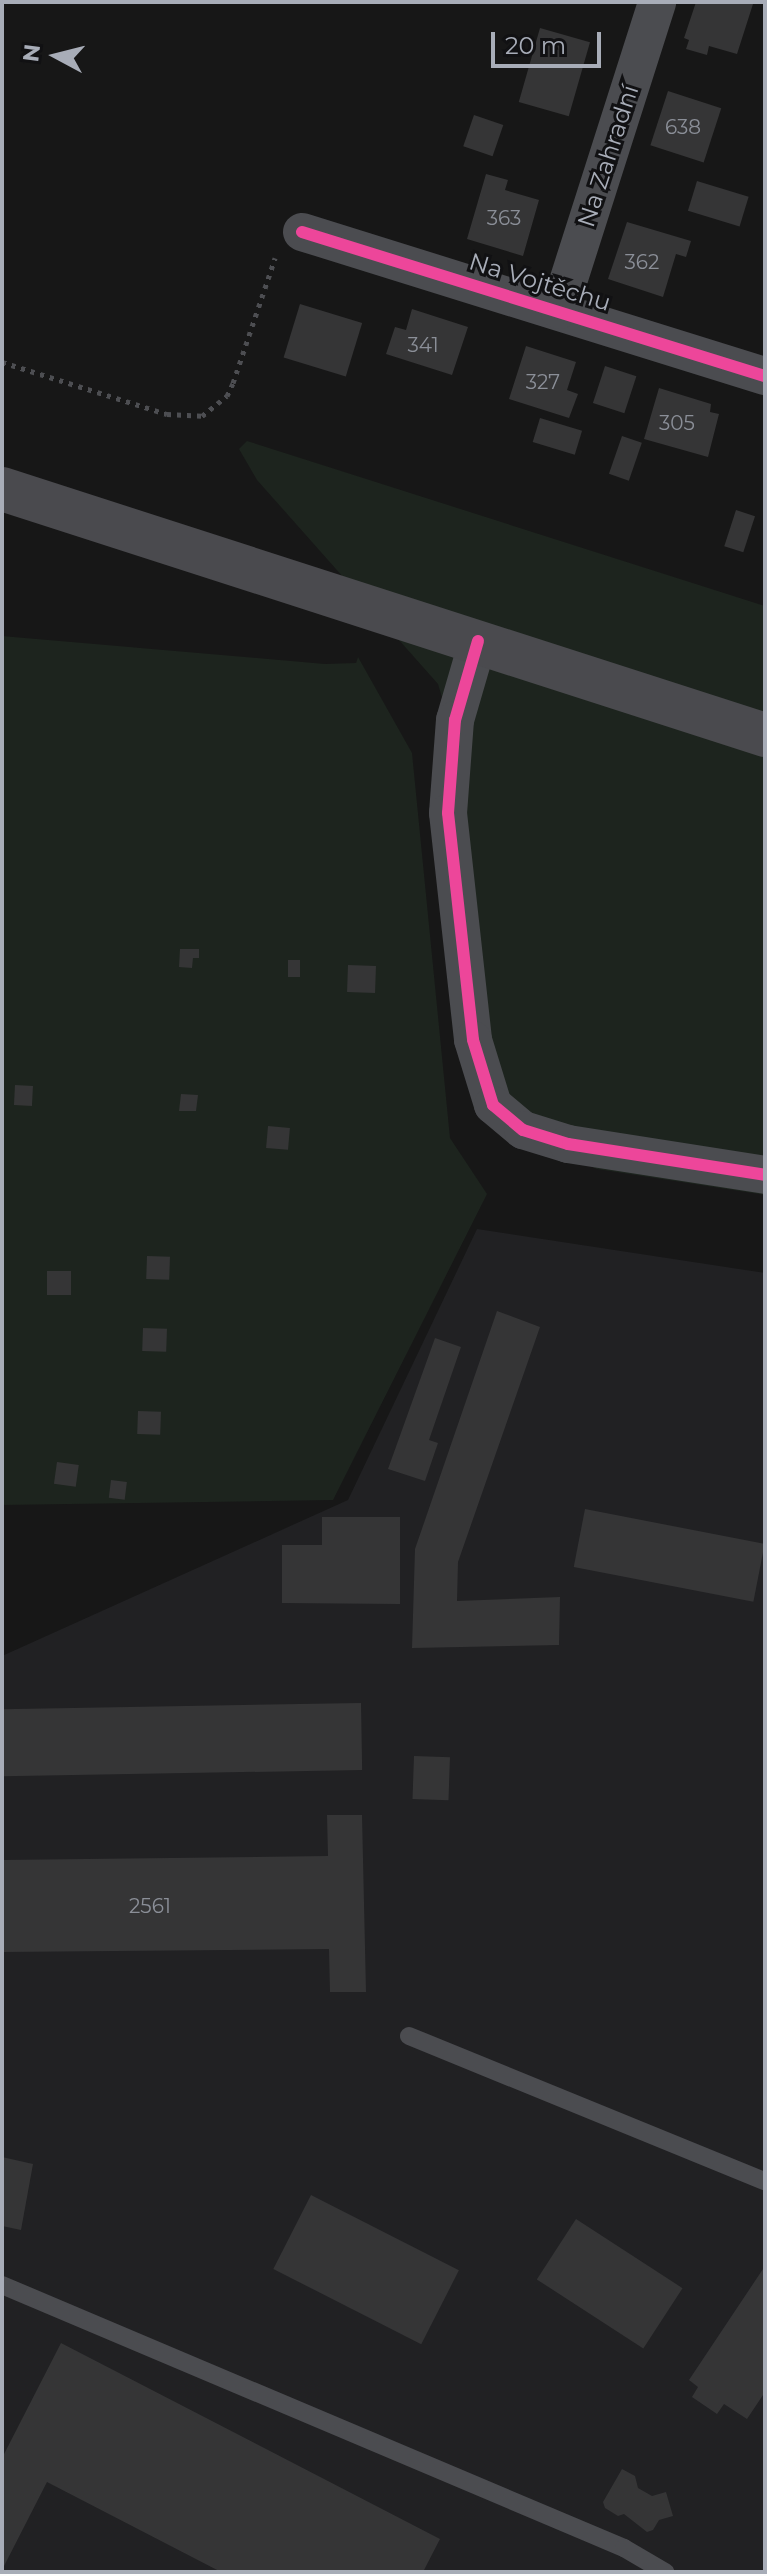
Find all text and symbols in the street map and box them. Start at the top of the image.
north arrow [16,16,96,96]
scale bar [495,16,605,66]
text: 20 m [505,31,566,60]
text: N [17,43,46,63]
street label: Na Zahradní [571,81,645,231]
house number: 638 [665,115,701,139]
house number: 363 [487,206,521,230]
street label: Na Vojtěchu [466,247,614,317]
house number: 362 [625,250,659,274]
house number: 341 [407,333,439,357]
house number: 327 [526,370,560,394]
house number: 305 [659,411,695,435]
house number: 2561 [129,1894,171,1918]

